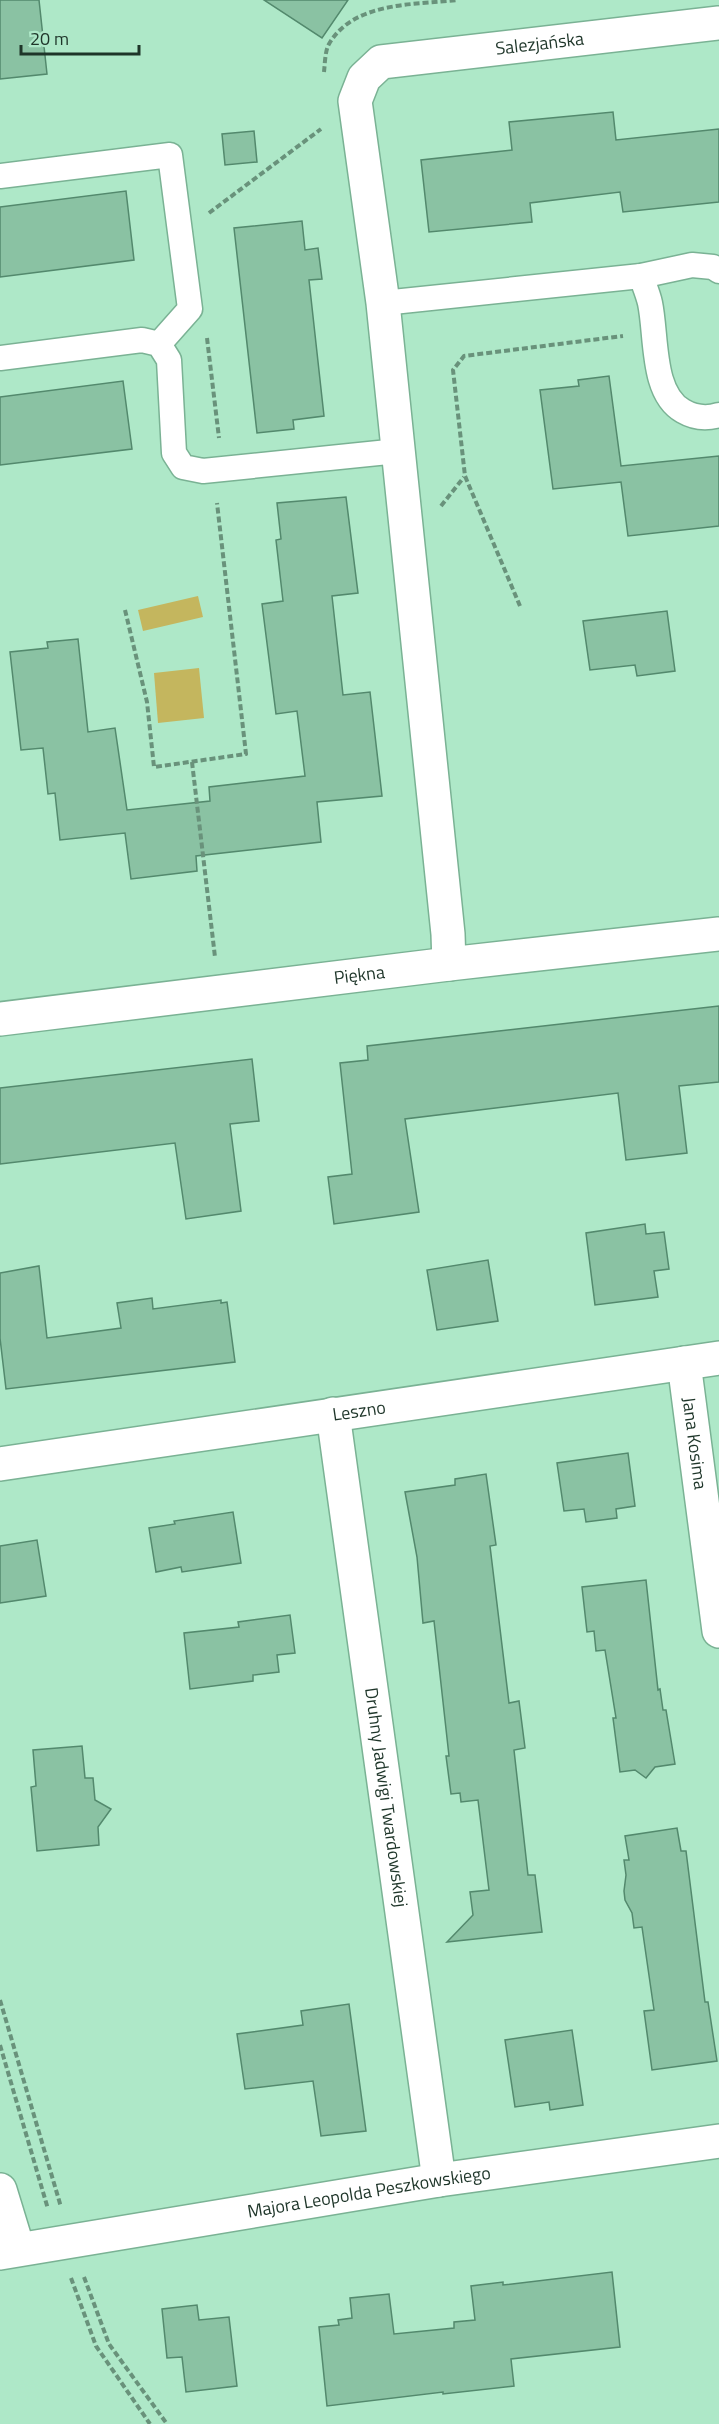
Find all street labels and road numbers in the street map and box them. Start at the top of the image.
street label: Salezjańska [494,25,585,62]
street label: Piękna [332,958,386,991]
street label: Leszno [331,1393,387,1428]
street label: Jana Kosima [676,1395,714,1491]
street label: Druhny Jadwigi Twardowskiej [358,1686,415,1909]
street label: Majora Leopolda Peszkowskiego [245,2159,492,2225]

